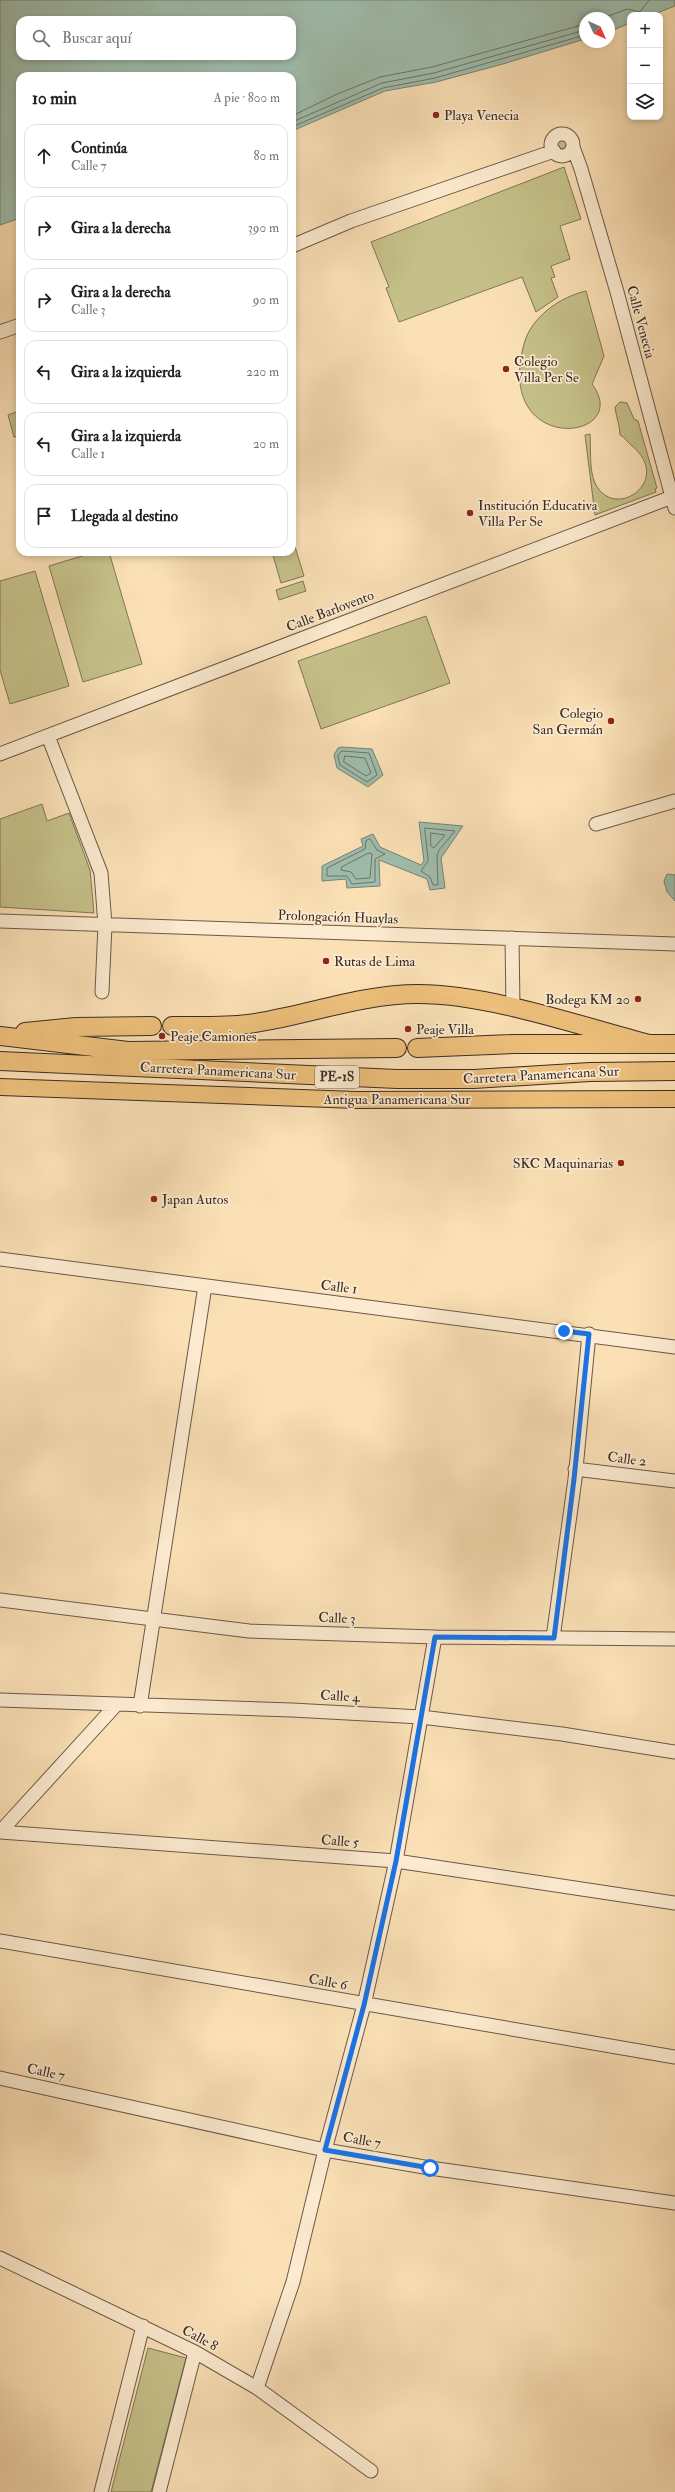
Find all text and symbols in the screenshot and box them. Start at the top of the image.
north arrow [579,12,615,48]
map controls [627,12,663,120]
button: + [627,12,663,48]
search box [16,16,296,60]
icon: search [30,27,52,49]
text: Buscar aquí [62,29,131,48]
button: − [627,48,663,84]
button: layers [627,84,663,120]
text: 10 min [32,88,77,109]
text: A pie · 800 m [213,90,280,106]
place label: Playa Venecia [444,107,519,125]
marker: Playa Venecia [431,110,441,120]
text: Continúa [71,139,127,158]
icon: ahead [33,145,55,167]
text: 80 m [253,148,279,164]
text: Calle 7 [71,158,107,174]
icon: right [33,217,55,239]
text: Gira a la derecha [71,219,171,238]
text: 390 m [248,220,279,236]
text: Gira a la derecha [71,283,171,302]
street label: Calle Venecia [623,284,659,360]
icon: right [33,289,55,311]
text: 90 m [253,292,279,308]
text: Calle 3 [71,302,106,318]
place label: Colegio Villa Per Se [514,353,579,386]
icon: left [33,361,55,383]
text: Gira a la izquierda [71,363,181,382]
text: 220 m [246,364,279,380]
marker: Colegio Villa Per Se [501,364,511,374]
text: Gira a la izquierda [71,427,181,446]
icon: left [33,433,55,455]
text: 20 m [253,436,279,452]
text: Calle 1 [71,446,105,462]
place label: Institución Educativa Villa Per Se [478,497,598,530]
icon: arrive [33,505,55,527]
text: Llegada al destino [71,507,178,526]
marker: Institución Educativa Villa Per Se [465,508,475,518]
street label: Calle Barlovento [284,586,376,635]
place label: Colegio San Germán [533,705,603,738]
marker: Colegio San Germán [606,716,616,726]
street label: Prolongación Huaylas [277,906,399,929]
place label: Rutas de Lima [334,953,416,970]
marker: Rutas de Lima [321,956,331,966]
place label: Bodega KM 20 [545,991,630,1008]
marker: Bodega KM 20 [633,994,643,1004]
place label: Peaje Villa [416,1021,474,1038]
marker: Peaje Villa [403,1024,413,1034]
place label: Peaje Camiones [170,1028,257,1045]
marker: Peaje Camiones [157,1031,167,1041]
street label: Carretera Panamericana Sur [140,1058,297,1084]
street label: Carretera Panamericana Sur [463,1062,620,1088]
road number: PE-1S [315,1066,359,1088]
street label: Antigua Panamericana Sur [323,1091,471,1108]
place label: SKC Maquinarias [513,1155,613,1172]
marker: SKC Maquinarias [616,1158,626,1168]
place label: Japan Autos [161,1191,228,1209]
marker: Japan Autos [149,1194,159,1204]
street label: Calle 1 [320,1276,358,1298]
route end [555,1322,573,1340]
street label: Calle 2 [607,1448,647,1470]
street label: Calle 3 [318,1609,356,1627]
street label: Calle 4 [320,1686,362,1706]
street label: Calle 5 [320,1831,360,1851]
street label: Calle 6 [307,1970,350,1994]
street label: Calle 7 [26,2060,67,2084]
street label: Calle 7 [342,2128,383,2152]
route start [421,2159,439,2177]
street label: Calle 8 [179,2321,221,2355]

